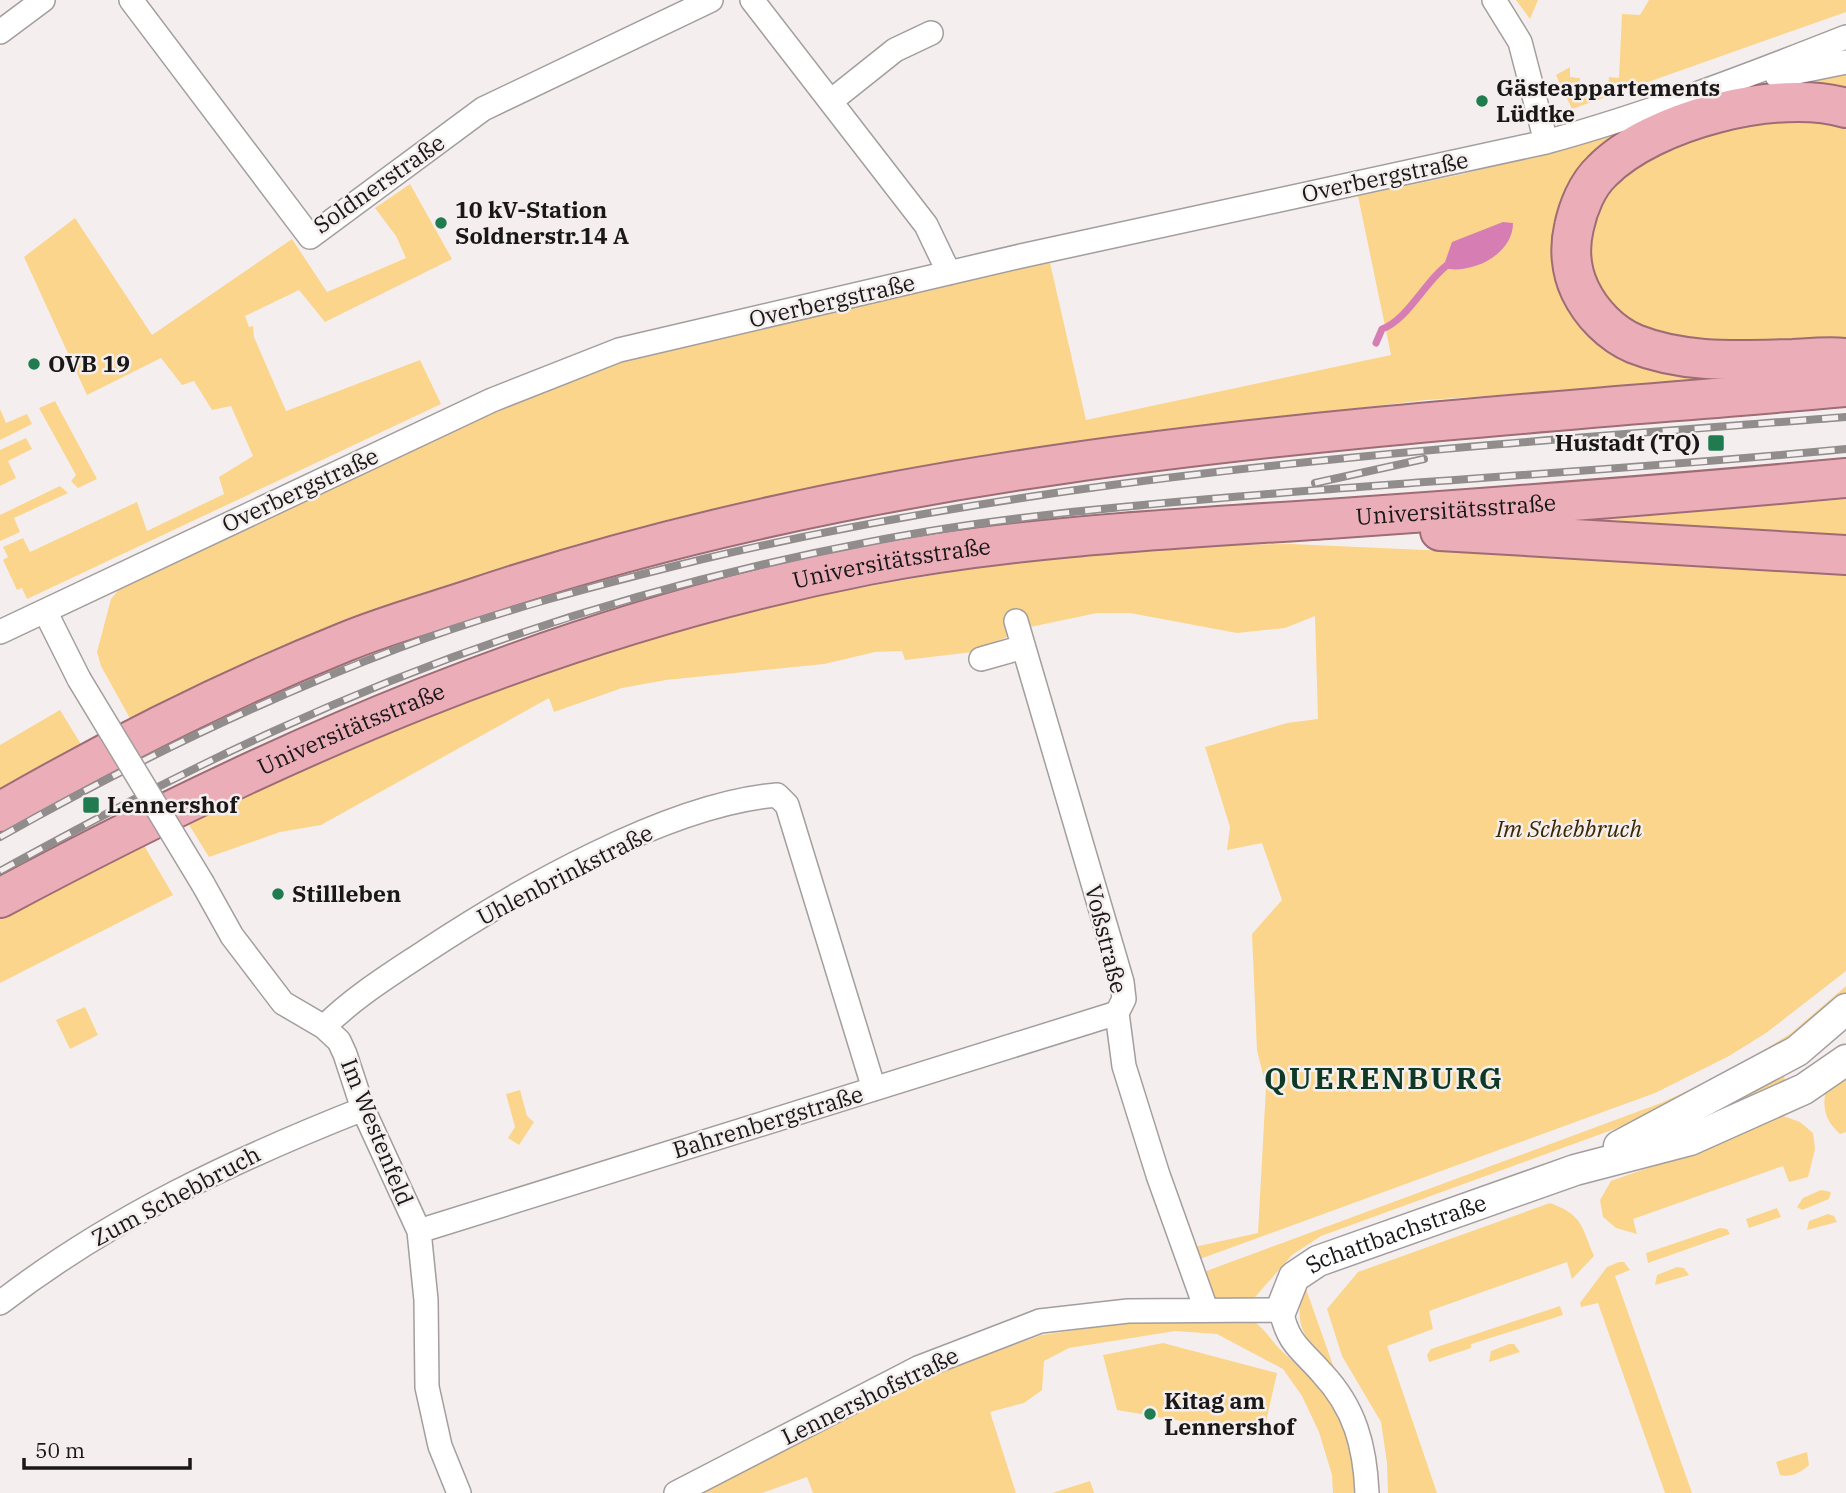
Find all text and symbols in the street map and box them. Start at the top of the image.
place label: Gästeappartements Lüdtke [1496,72,1720,128]
marker: Gästeappartements Lüdtke [1474,93,1490,109]
street label: Soldnerstraße [307,127,450,240]
street label: Overbergstraße [1299,144,1471,208]
place label: 10 kV-Station Soldnerstr.14 A [455,194,629,250]
marker: 10 kV-Station Soldnerstr.14 A [433,215,449,231]
street label: Overbergstraße [746,266,918,334]
place label: OVB 19 [48,348,130,378]
marker: OVB 19 [26,356,42,372]
place label: Hustadt (TQ) [1555,427,1700,457]
marker: Hustadt (TQ) [1706,433,1726,453]
street label: Overbergstraße [217,440,383,538]
street label: Universitätsstraße [1355,486,1557,531]
street label: Universitätsstraße [790,530,992,595]
street label: Universitätsstraße [252,675,449,781]
place label: Lennershof [107,789,240,819]
marker: Lennershof [81,795,101,815]
park label: Im Schebbruch [1495,813,1642,843]
street label: Uhlenbrinkstraße [472,817,658,931]
place label: Stillleben [292,878,401,908]
street label: Voßstraße [1079,881,1135,996]
marker: Stillleben [270,886,286,902]
street label: Im Westenfeld [335,1054,421,1210]
district label: QUERENBURG [1264,1058,1504,1097]
street label: Bahrenbergstraße [669,1078,867,1164]
street label: Zum Schebbruch [86,1138,265,1252]
street label: Schattbachstraße [1299,1187,1490,1279]
street label: Lennershofstraße [776,1339,963,1451]
place label: Kitag am Lennershof [1164,1385,1297,1441]
marker: Kitag am Lennershof [1142,1406,1158,1422]
scale bar [24,1426,191,1470]
text: 50 m [35,1436,85,1464]

